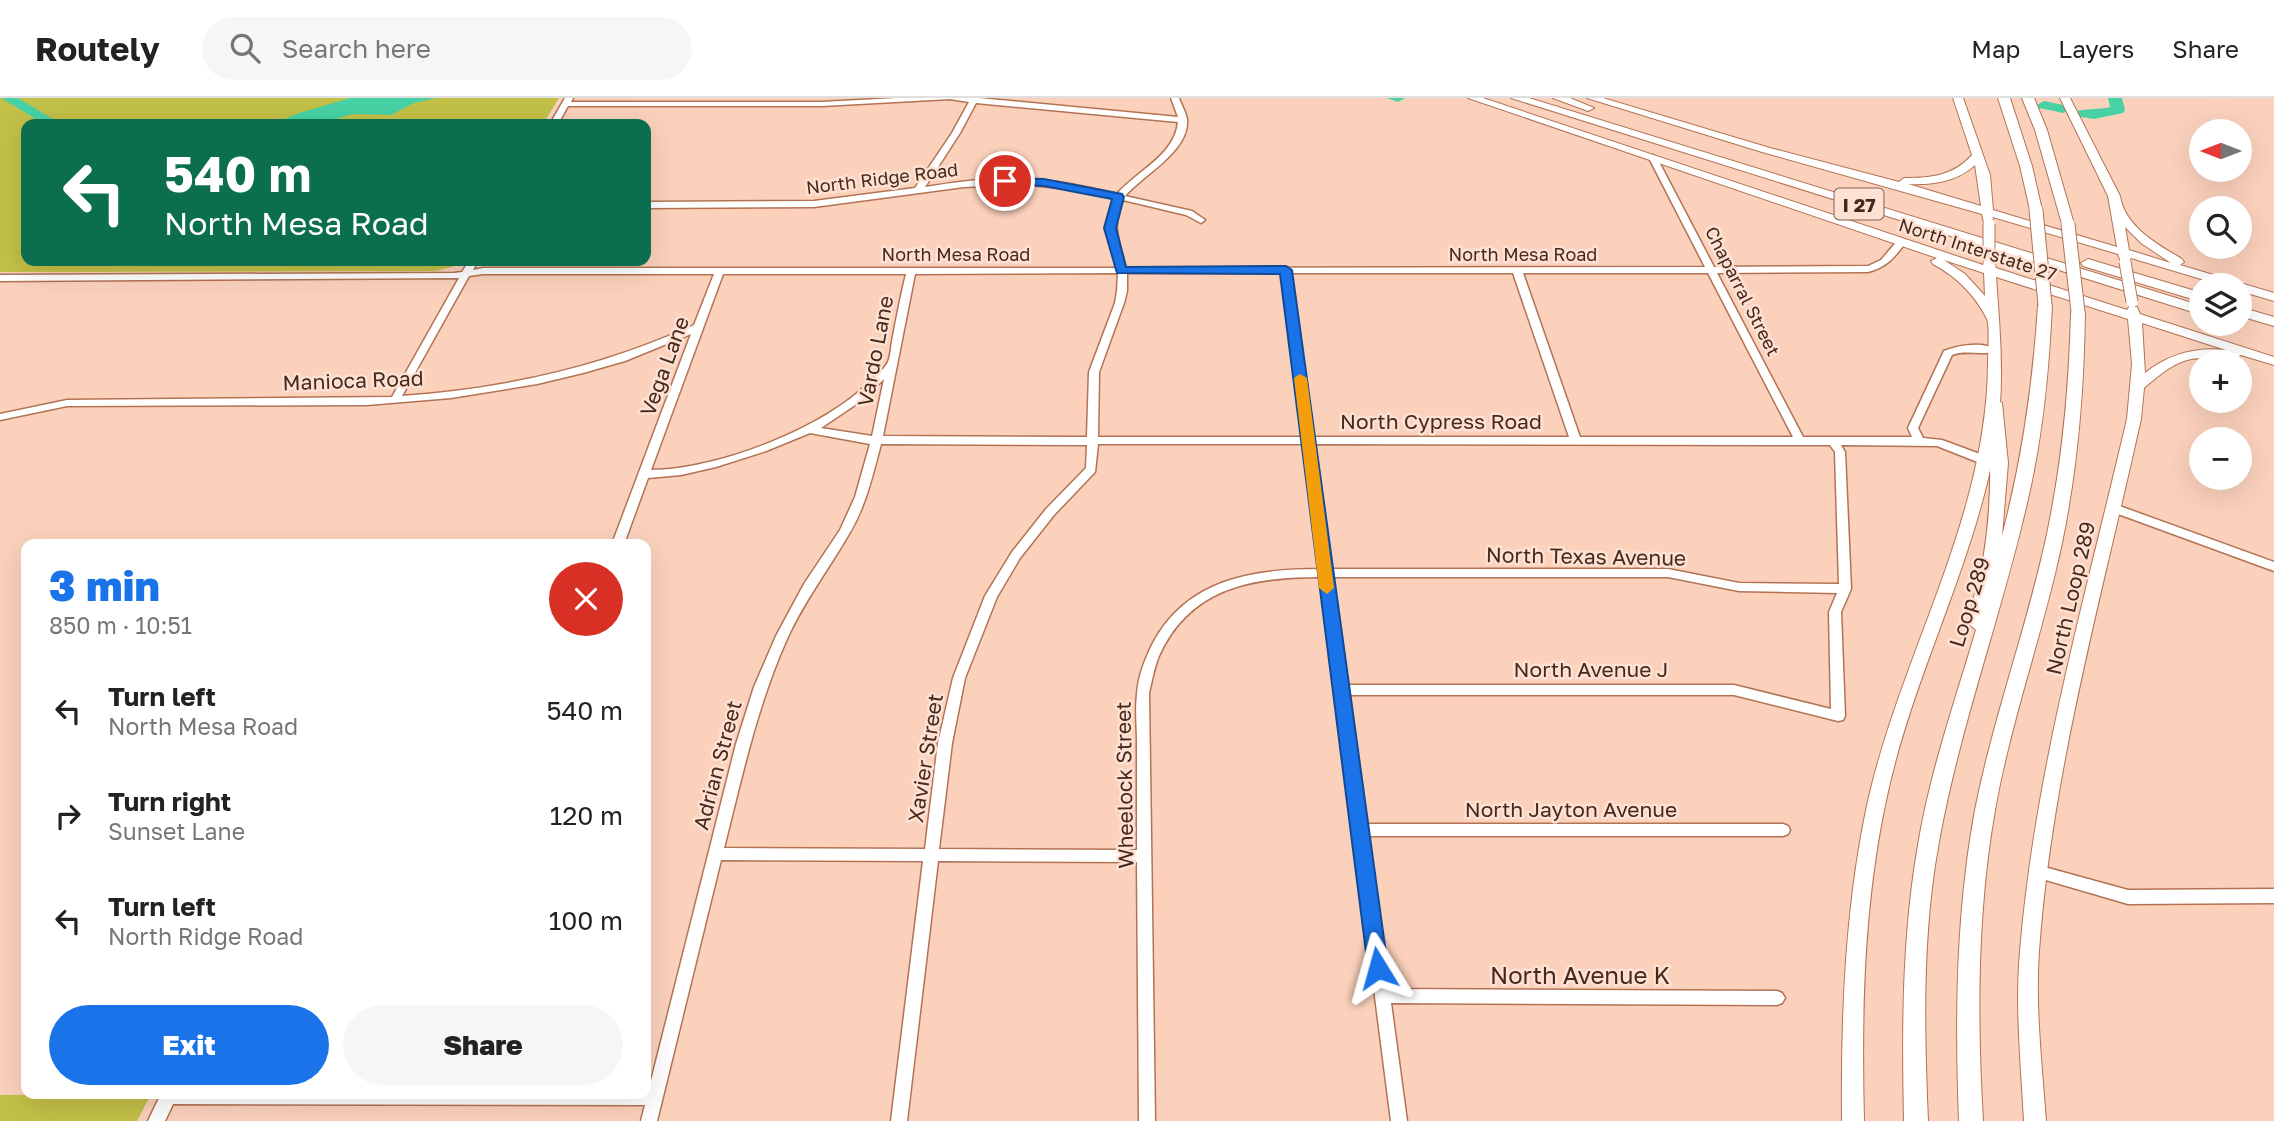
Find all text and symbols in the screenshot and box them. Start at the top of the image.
search box [202,17,692,80]
text: Routely [35,29,160,68]
icon: search [226,29,264,67]
text: Search here [282,33,431,64]
text: Map [1971,34,2020,63]
text: Layers [2058,34,2134,63]
text: Share [2172,34,2239,63]
north arrow [2189,119,2252,182]
map controls [2189,119,2252,490]
text: 540 m [164,144,312,203]
icon: left [49,147,140,238]
pin [975,151,1035,211]
street label: North Ridge Road [805,158,959,198]
icon: arrive [986,162,1024,200]
road number: I 27 [1834,188,1884,220]
button: search [2189,196,2252,259]
text: North Mesa Road [164,204,429,242]
street label: North Interstate 27 [1896,213,2060,285]
street label: Chaparral Street [1701,223,1785,359]
street label: North Mesa Road [882,243,1030,265]
street label: North Mesa Road [1449,243,1597,265]
button: layers [2189,273,2252,336]
street label: Vardo Lane [851,293,899,409]
street label: Vega Lane [634,313,694,419]
button: + [2189,350,2252,413]
street label: Manioca Road [282,365,424,395]
street label: North Cypress Road [1340,408,1542,434]
button: − [2189,427,2252,490]
street label: North Loop 289 [2040,519,2100,677]
street label: North Texas Avenue [1486,541,1686,571]
street label: Loop 289 [1943,554,1995,650]
text: 3 min [49,560,160,610]
button: close [549,562,623,636]
text: 850 m · 10:51 [49,611,192,639]
street label: North Avenue J [1514,656,1668,682]
text: Turn left [108,681,216,712]
icon: left [49,692,87,730]
street label: Xavier Street [902,692,948,824]
text: 540 m [546,695,623,726]
street label: Adrian Street [687,697,747,833]
street label: Wheelock Street [1110,701,1138,869]
text: North Mesa Road [108,712,298,740]
text: Turn right [108,786,231,817]
street label: North Jayton Avenue [1465,796,1677,822]
icon: right [49,797,87,835]
text: 120 m [550,800,623,831]
text: Sunset Lane [108,817,245,845]
text: Turn left [108,891,216,922]
icon: left [49,902,87,940]
text: 100 m [549,905,623,936]
text: North Ridge Road [108,922,303,950]
position arrow [1341,931,1415,1005]
street label: North Avenue K [1490,960,1670,989]
button: Exit [49,1005,329,1085]
button: Share [343,1005,623,1085]

